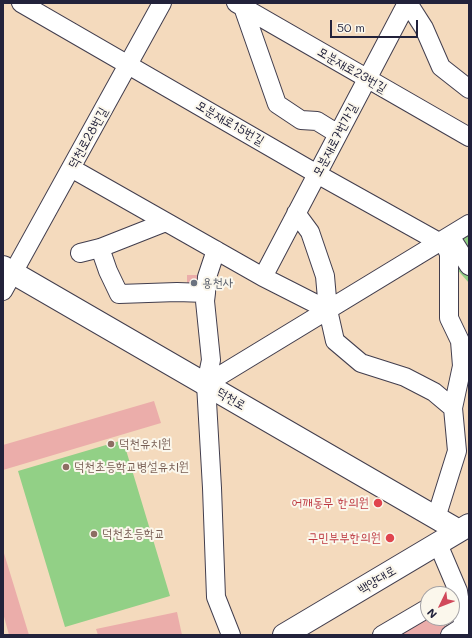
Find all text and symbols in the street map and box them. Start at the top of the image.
scale bar [332,12,420,38]
text: 50 m [337,19,365,35]
street label: 모분재로23번길 [314,44,390,96]
street label: 모분재로15번길 [193,97,267,149]
street label: 모분재로7번가길 [309,101,361,179]
street label: 덕천로28번길 [65,105,111,171]
place label: 용천사 [202,275,233,291]
marker: 용천사 [189,278,199,288]
street label: 덕천로 [214,384,248,414]
place label: 덕천유치원 [119,436,171,452]
marker: 덕천유치원 [106,439,116,449]
place label: 덕천초등학교병설유치원 [74,459,189,475]
marker: 덕천초등학교병설유치원 [61,462,71,472]
place label: 어깨동무 한의원 [292,495,369,511]
marker: 어깨동무 한의원 [372,497,384,509]
place label: 덕천초등학교 [102,526,165,542]
marker: 덕천초등학교 [89,529,99,539]
place label: 구민부부한의원 [308,530,381,546]
marker: 구민부부한의원 [384,532,396,544]
street label: 백양대로 [355,563,399,597]
north arrow [420,586,460,626]
text: N [423,606,440,622]

